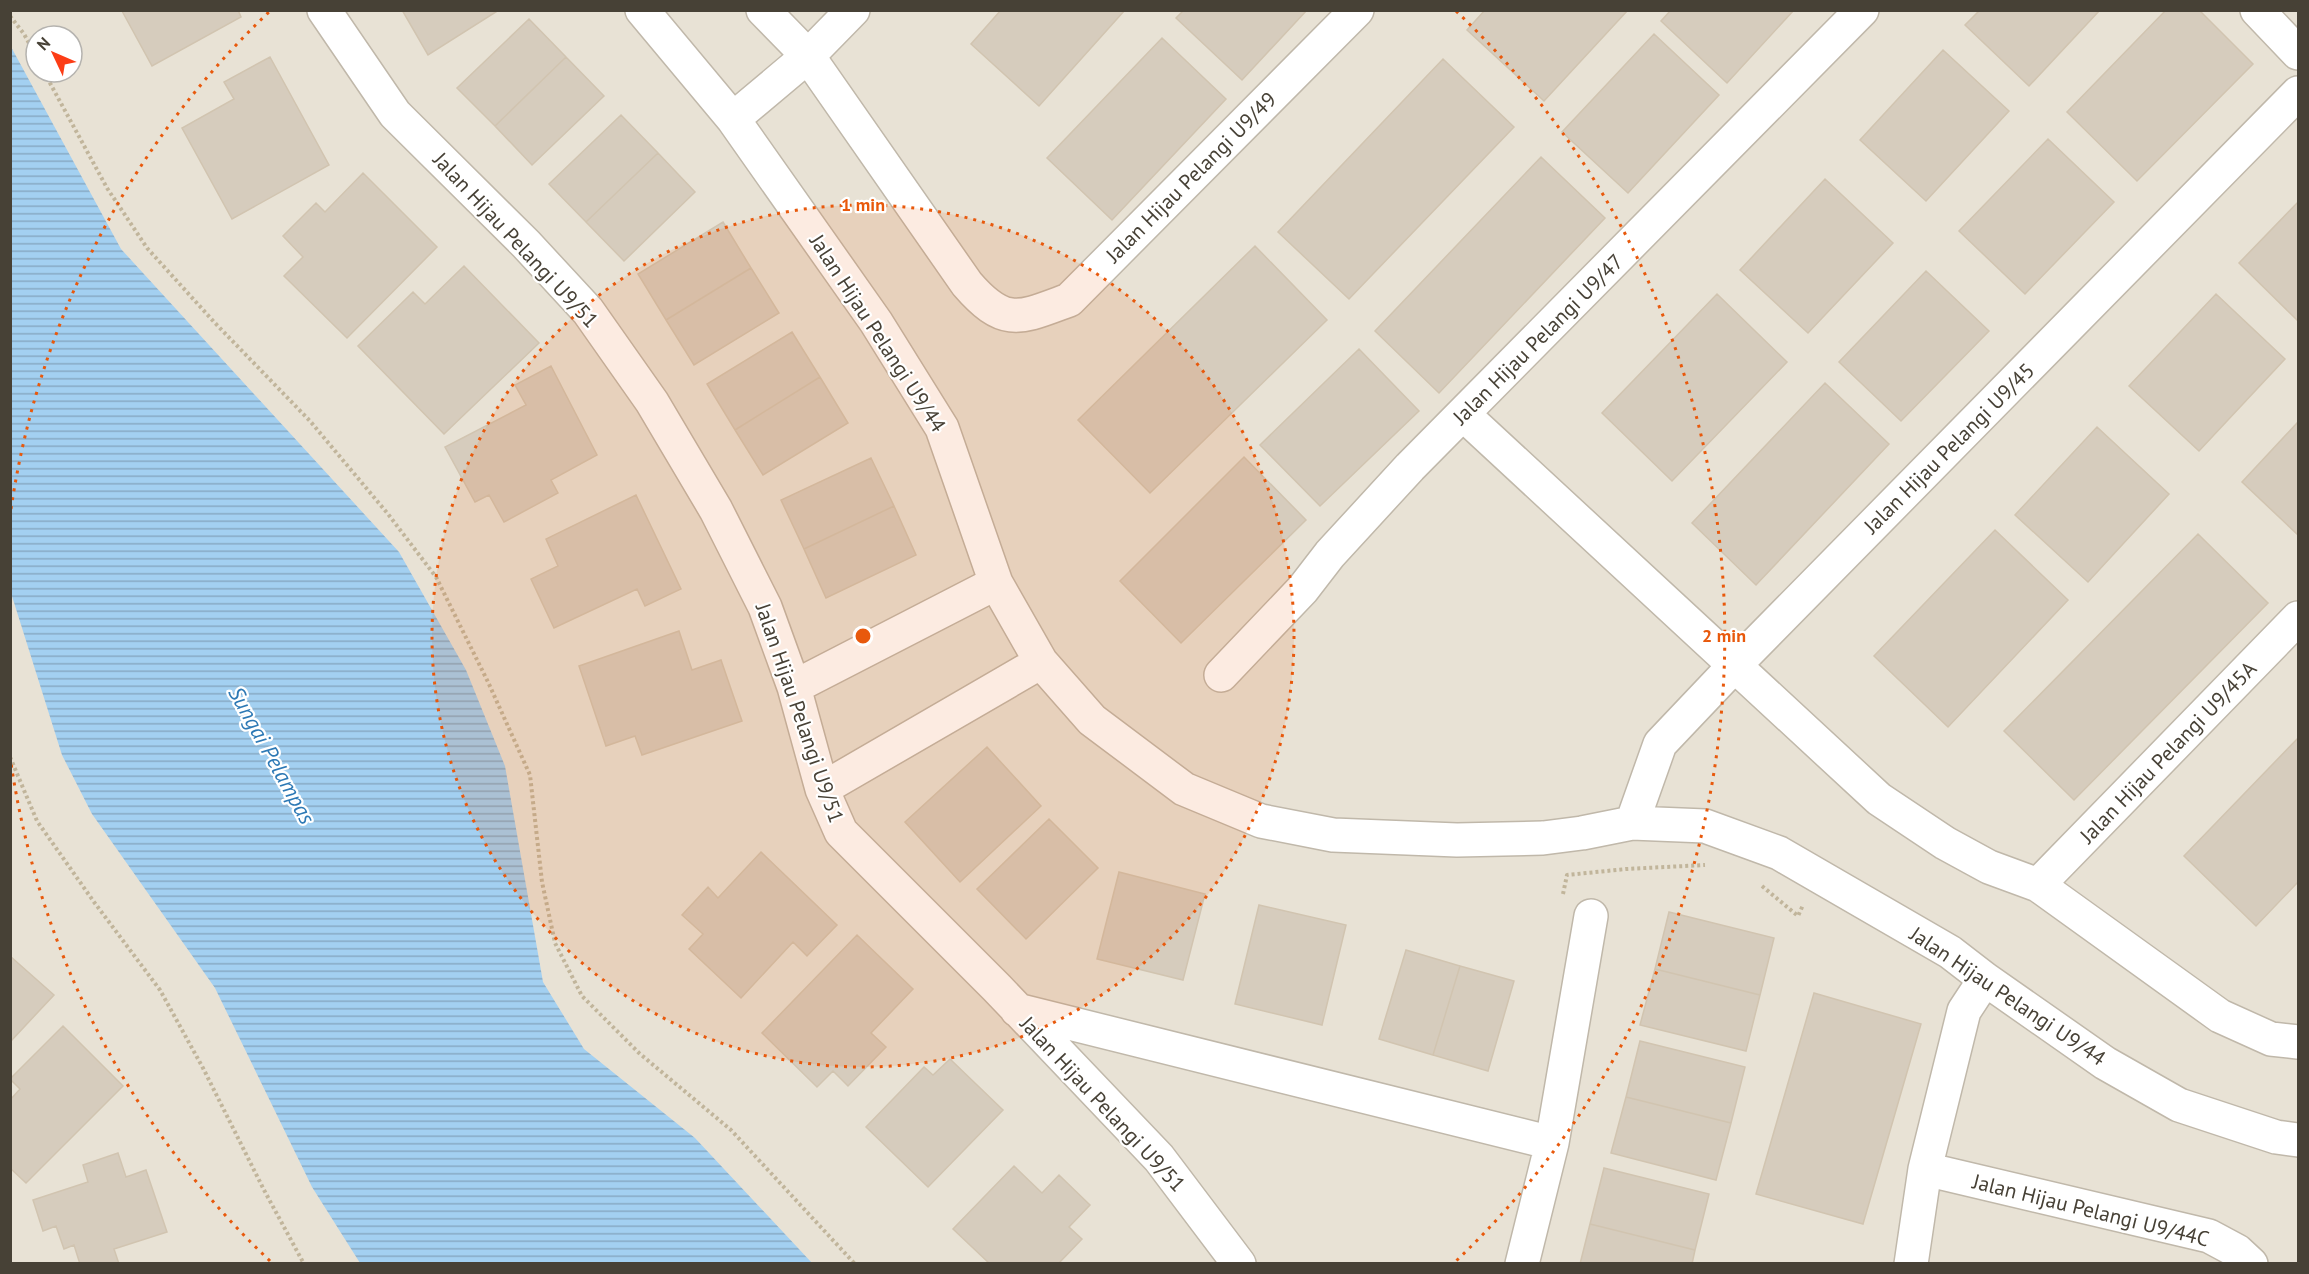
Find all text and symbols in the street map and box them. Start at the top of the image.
north arrow [24,24,84,84]
text: N [32,33,54,54]
street label: Jalan Hijau Pelangi U9/49 [1099,86,1282,269]
street label: Jalan Hijau Pelangi U9/51 [427,146,604,334]
text: 1 min [841,193,885,216]
street label: Jalan Hijau Pelangi U9/44 [803,228,952,437]
street label: Jalan Hijau Pelangi U9/47 [1446,248,1629,431]
street label: Jalan Hijau Pelangi U9/45 [1857,357,2040,540]
street label: Jalan Hijau Pelangi U9/51 [749,599,850,826]
text: 2 min [1702,624,1746,647]
centre of rings [853,626,873,646]
street label: Jalan Hijau Pelangi U9/45A [2073,655,2263,849]
water label: Sungai Pelampas [223,681,321,829]
street label: Jalan Hijau Pelangi U9/44 [1904,920,2111,1072]
street label: Jalan Hijau Pelangi U9/51 [1014,1010,1191,1198]
street label: Jalan Hijau Pelangi U9/44C [1969,1167,2212,1252]

